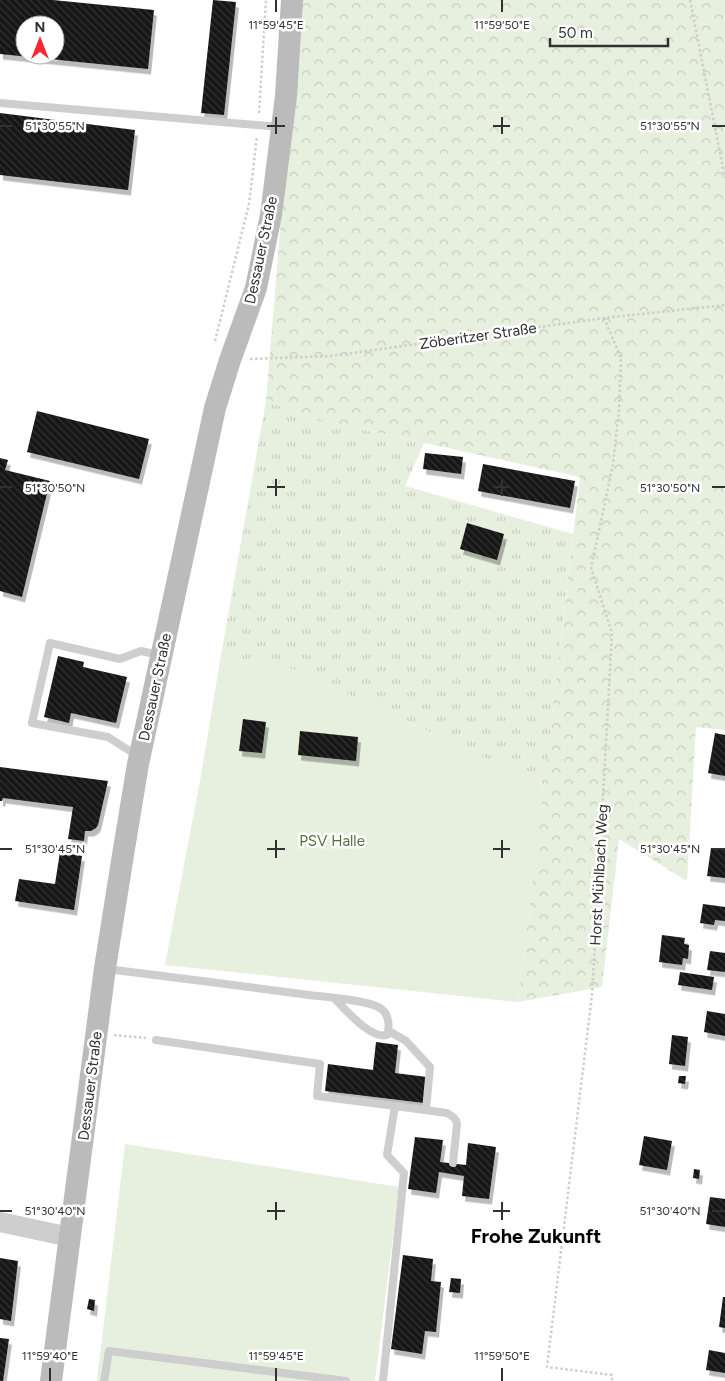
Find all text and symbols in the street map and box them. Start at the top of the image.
north arrow [15,15,65,65]
scale bar [550,15,668,47]
text: 11°59'45"E [248,18,304,32]
text: 11°59'50"E [474,18,530,32]
text: N [35,19,45,36]
text: 50 m [558,24,593,42]
text: 51°30'55"N [25,119,85,133]
text: 51°30'55"N [640,119,700,133]
street label: Dessauer Straße [241,194,281,306]
street label: Zöberitzer Straße [418,319,538,353]
text: 51°30'50"N [25,481,85,495]
text: 51°30'50"N [640,481,700,495]
street label: Dessauer Straße [135,631,175,743]
street label: Horst Mühlbach Weg [586,804,612,946]
park label: PSV Halle [299,832,365,850]
text: 51°30'45"N [25,842,85,856]
text: 51°30'45"N [640,842,700,856]
street label: Dessauer Straße [74,1030,106,1142]
text: 51°30'40"N [24,1204,86,1218]
text: 51°30'40"N [639,1204,701,1218]
district label: Frohe Zukunft [471,1224,601,1248]
text: 11°59'40"E [22,1349,78,1363]
text: 11°59'45"E [248,1349,304,1363]
text: 11°59'50"E [474,1349,530,1363]

